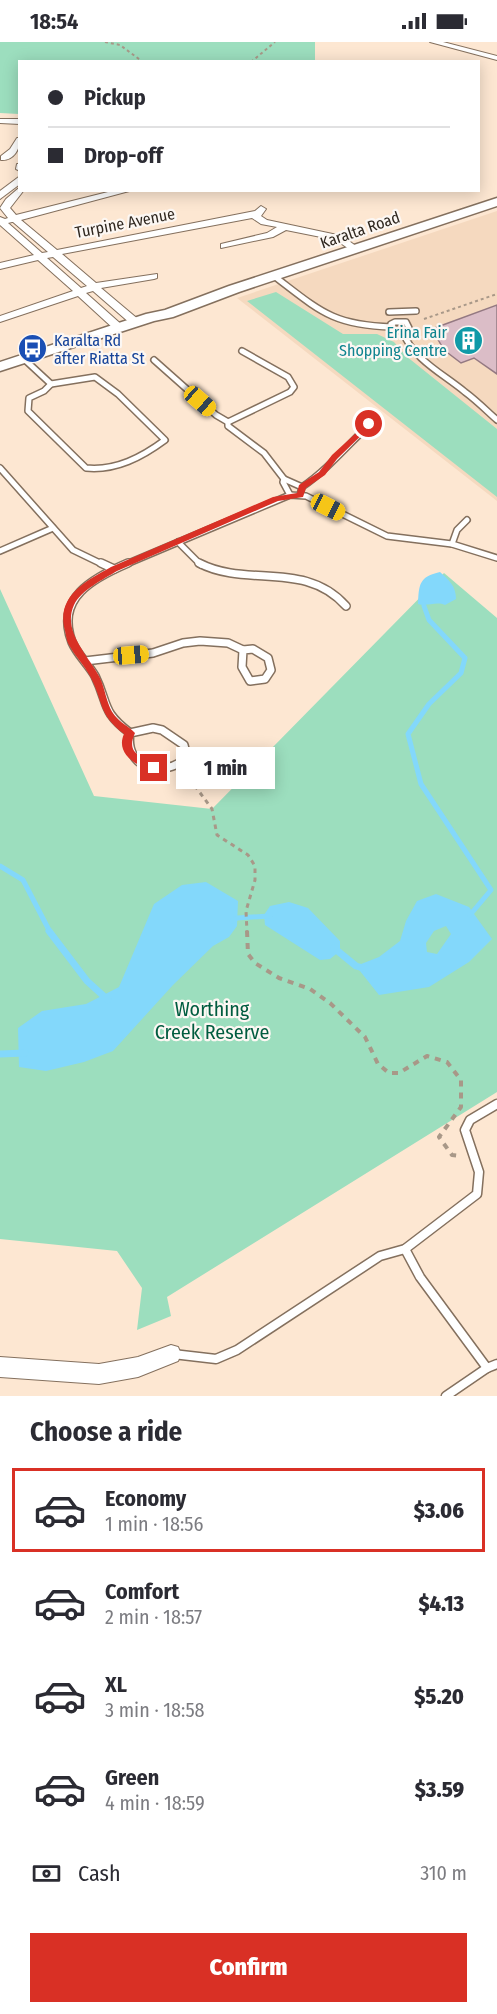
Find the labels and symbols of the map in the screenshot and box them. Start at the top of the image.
street label: Turpine Avenue [73,204,177,242]
street label: Karalta Road [318,207,402,253]
place label: Erina Fair Shopping Centre [339,323,447,360]
building icon: Erina Fair Shopping Centre [452,325,484,357]
place label: Karalta Rd after Riatta St [54,331,145,368]
bus stop icon: Karalta Rd after Riatta St [17,333,49,365]
car [181,382,219,420]
route start [355,410,382,437]
car [308,491,348,523]
car [112,644,150,666]
callout: 1 min [175,747,274,789]
route end [140,754,167,781]
park label: Worthing Creek Reserve [155,997,269,1044]

